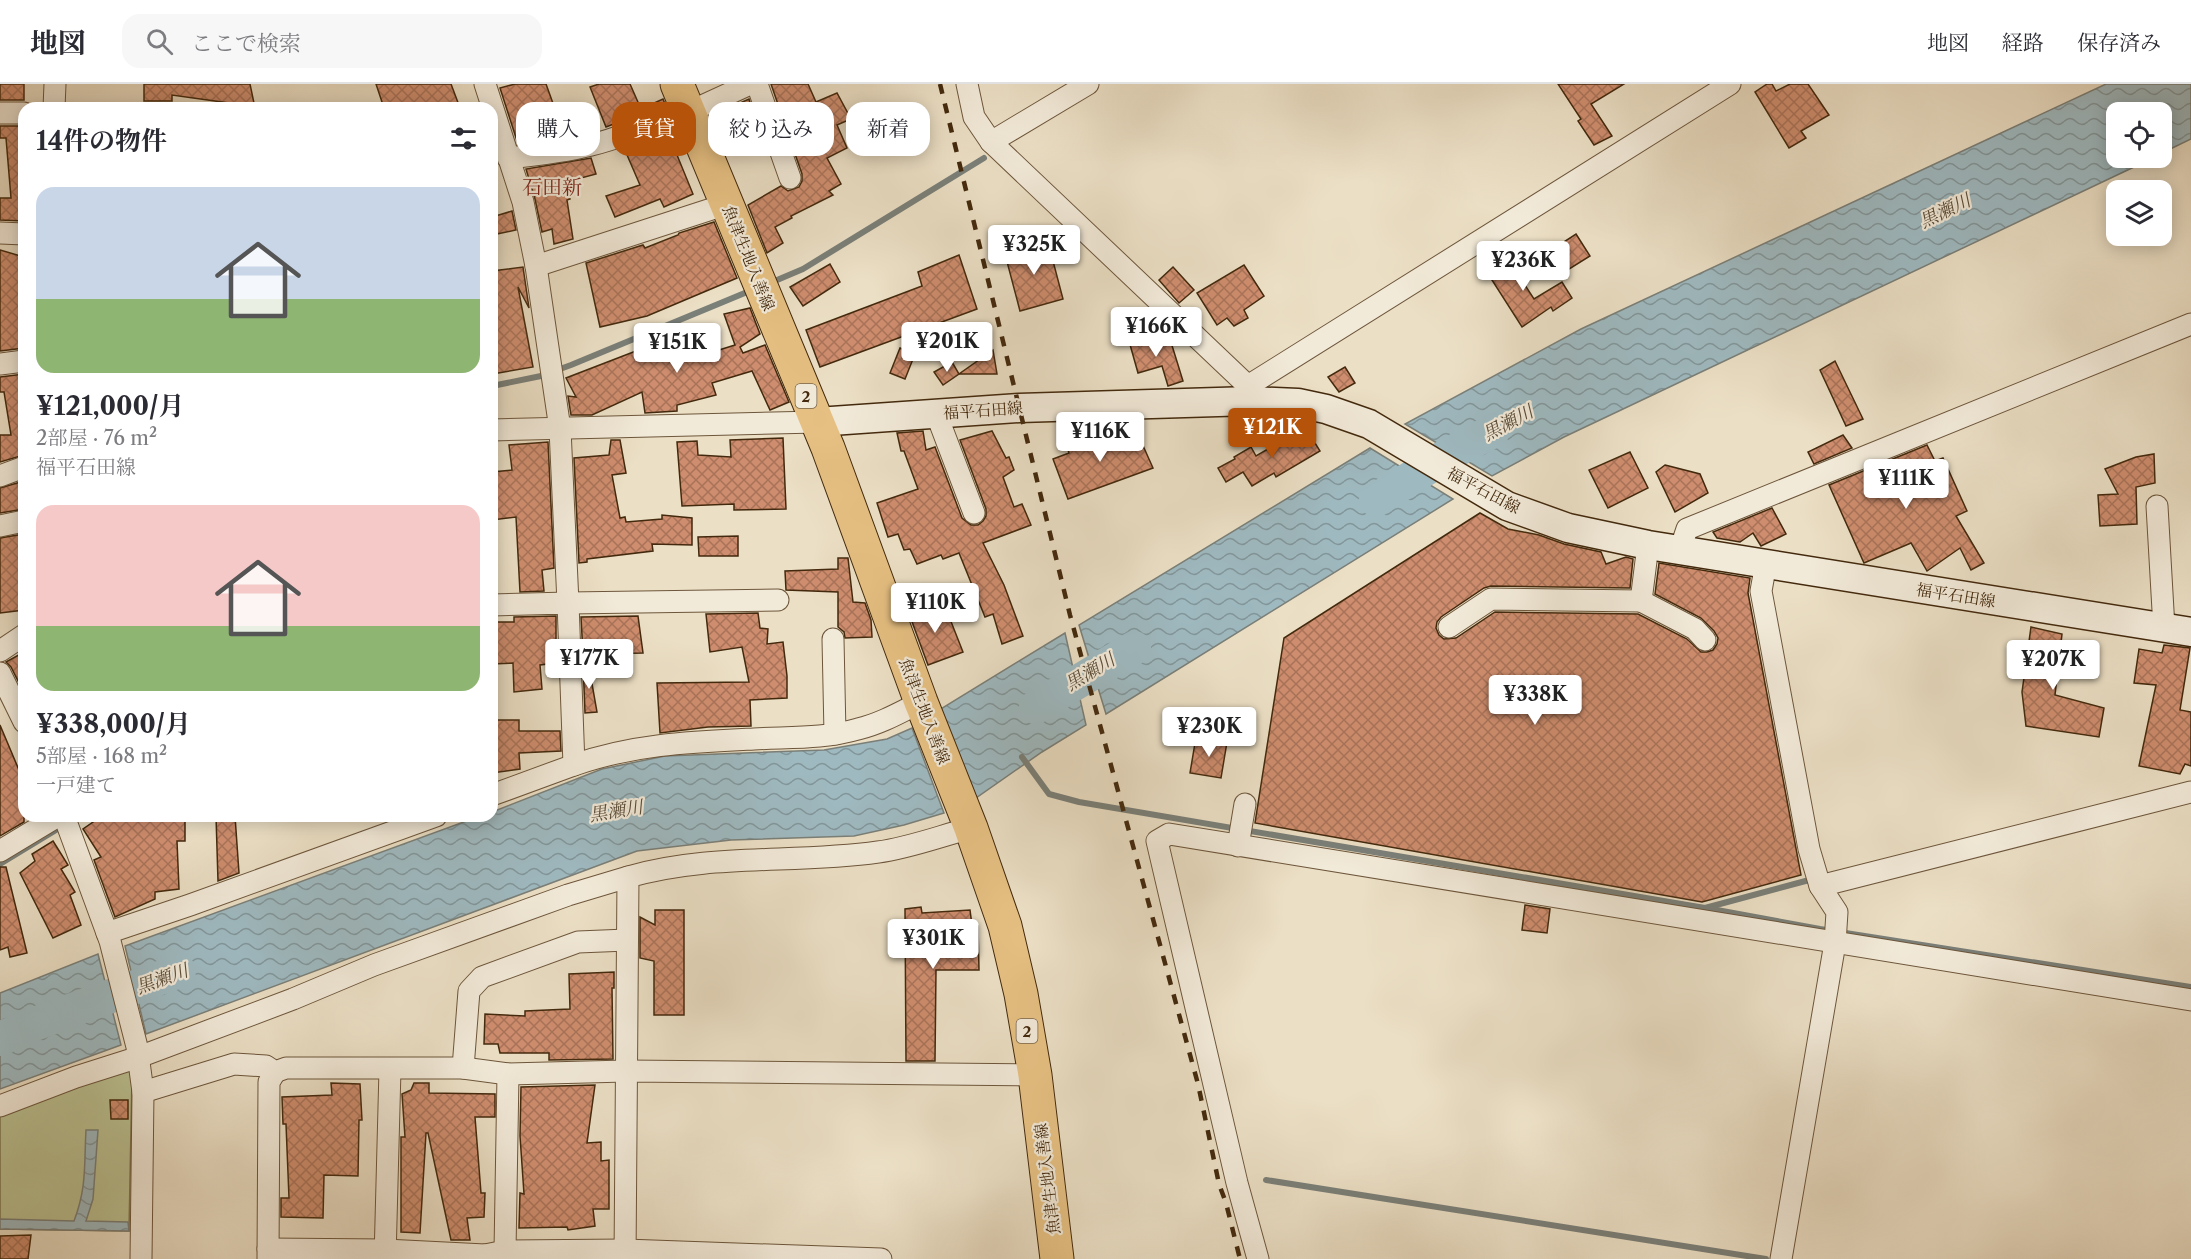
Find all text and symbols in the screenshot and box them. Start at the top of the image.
search box [122,14,542,68]
icon: search [143,25,176,58]
text: 地図 [30,26,86,60]
text: ここで検索 [191,30,301,57]
text: 地図 [1927,30,1969,55]
text: 経路 [2002,30,2044,55]
text: 保存済み [2077,30,2161,55]
chip: 購入 [516,102,600,156]
chip: 賃貸 [612,102,696,156]
chip: 絞り込み [708,102,834,156]
chip: 新着 [846,102,930,156]
map controls [2106,102,2172,246]
button: locate [2106,102,2172,168]
icon: filters [447,122,480,155]
text: 14件の物件 [36,125,167,157]
district label: 石田新 [522,175,582,199]
button: layers [2106,180,2172,246]
water label: 黒瀬川 [1916,188,1976,233]
street label: 魚津生地入善線 [719,202,779,314]
pin: ¥325K [992,225,1076,276]
icon: home [204,226,312,334]
text: ¥325K [1002,232,1066,256]
pin: ¥236K [1481,241,1565,292]
text: ¥236K [1491,248,1555,272]
pin: ¥166K [1114,307,1198,358]
text: ¥166K [1125,314,1187,338]
pin: ¥201K [905,322,989,373]
pin: ¥151K [635,323,719,374]
text: ¥201K [915,329,979,353]
text: ¥151K [648,330,706,354]
road number: 2 [796,384,816,408]
text: ¥121,000/月 [36,390,184,422]
street label: 福平石田線 [942,397,1024,423]
water label: 黒瀬川 [1479,400,1539,445]
pin: ¥121K [1230,408,1314,459]
pin: ¥116K [1058,412,1142,463]
text: ¥121K [1242,415,1302,439]
text: ¥116K [1070,419,1130,443]
text: 2部屋 · 76 m² [36,426,157,450]
text: 福平石田線 [36,455,136,479]
pin: ¥111K [1864,459,1948,510]
street label: 福平石田線 [1444,462,1524,518]
text: ¥111K [1878,466,1934,490]
icon: home [204,544,312,652]
street label: 福平石田線 [1915,579,1997,611]
pin: ¥110K [893,583,977,634]
text: ¥110K [905,590,965,614]
pin: ¥177K [547,639,631,690]
pin: ¥207K [2011,640,2095,691]
text: ¥177K [559,646,619,670]
text: ¥207K [2021,647,2085,671]
water label: 黒瀬川 [1061,648,1121,695]
street label: 魚津生地入善線 [896,655,954,767]
pin: ¥338K [1493,675,1577,726]
text: ¥338K [1503,682,1567,706]
pin: ¥230K [1167,707,1251,758]
text: ¥338,000/月 [36,708,191,740]
text: ¥230K [1176,714,1242,738]
text: 5部屋 · 168 m² [36,744,167,768]
text: 一戸建て [36,773,116,797]
water label: 黒瀬川 [588,796,646,826]
pin: ¥301K [891,919,975,970]
text: ¥301K [902,926,964,950]
water label: 黒瀬川 [133,959,193,999]
road number: 2 [1016,1019,1038,1043]
street label: 魚津生地入善線 [1030,1122,1064,1236]

